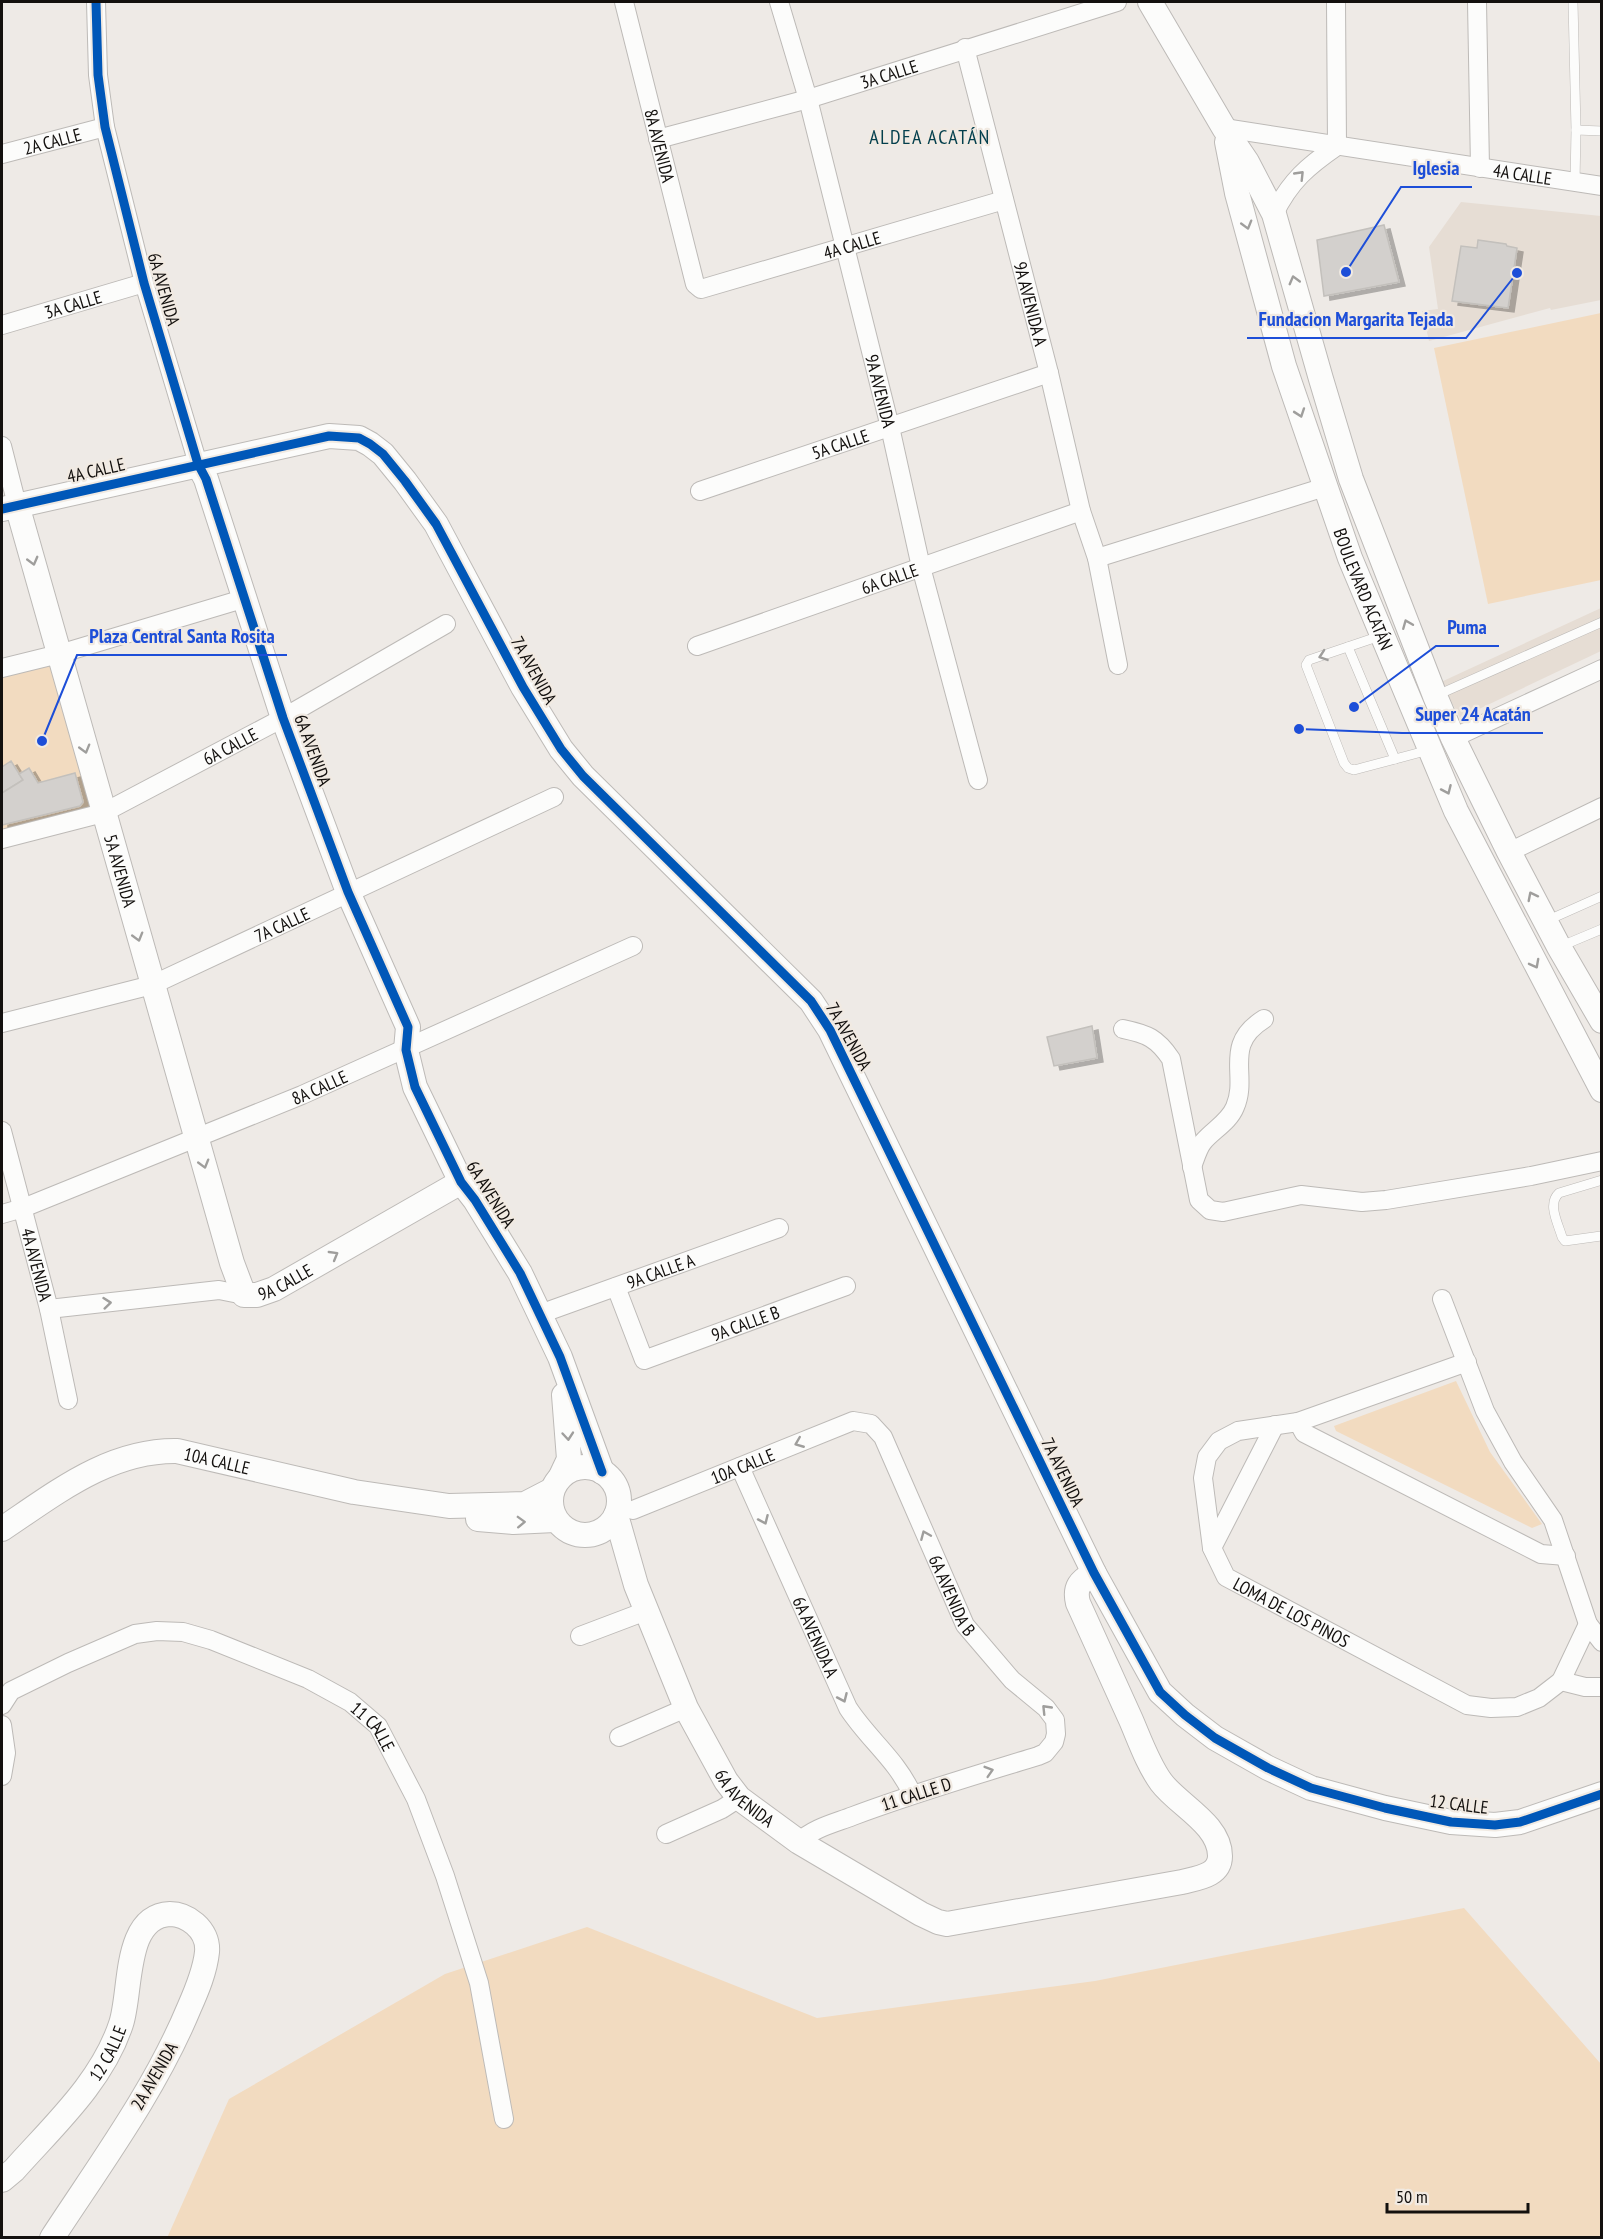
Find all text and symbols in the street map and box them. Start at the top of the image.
street label: 3A CALLE [857,54,920,93]
street label: 8A AVENIDA [640,106,681,185]
street label: 2A CALLE [21,122,84,159]
district label: ALDEA ACATÁN [869,124,991,150]
callout: Iglesia [1401,149,1472,187]
text: Iglesia [1413,155,1459,181]
street label: 4A CALLE [1492,158,1553,190]
one-way arrow [1293,171,1304,181]
one-way arrow [1239,220,1252,230]
street label: 4A CALLE [821,225,883,264]
street label: 6A AVENIDA [143,250,185,329]
street label: 9A AVENIDA A [1009,259,1053,349]
one-way arrow [1289,275,1301,286]
street label: 3A CALLE [41,285,104,323]
callout: Fundacion Margarita Tejada [1247,300,1466,338]
text: Fundacion Margarita Tejada [1258,306,1454,332]
street label: 9A AVENIDA [861,352,901,430]
one-way arrow [1292,407,1305,418]
street label: 5A CALLE [809,423,872,464]
street label: 4A CALLE [65,452,127,488]
street label: BOULEVARD ACATÁN [1329,525,1399,653]
one-way arrow [26,555,38,566]
street label: 6A CALLE [858,558,921,599]
callout: Puma [1436,608,1499,646]
text: Puma [1447,614,1487,640]
callout: Plaza Central Santa Rosita [77,617,287,655]
one-way arrow [1402,620,1414,631]
text: Plaza Central Santa Rosita [89,623,275,649]
street label: 7A AVENIDA [506,632,562,709]
one-way arrow [1318,648,1329,661]
callout: Super 24 Acatán [1402,695,1543,733]
text: Super 24 Acatán [1415,701,1531,727]
street label: 6A AVENIDA [289,711,337,789]
street label: 6A CALLE [199,722,261,770]
one-way arrow [78,743,90,754]
one-way arrow [1440,784,1452,795]
street label: 5A AVENIDA [99,831,142,910]
one-way arrow [1528,892,1540,903]
street label: 7A CALLE [250,901,313,947]
one-way arrow [131,931,143,942]
one-way arrow [1528,958,1539,968]
street label: 7A AVENIDA [821,998,877,1075]
street label: 8A CALLE [288,1065,351,1110]
street label: 6A AVENIDA [461,1156,521,1232]
one-way arrow [197,1159,209,1169]
street label: 4A AVENIDA [17,1225,58,1304]
street label: 9A CALLE A [623,1248,698,1293]
one-way arrow [328,1250,339,1262]
street label: 9A CALLE [255,1258,316,1305]
one-way arrow [103,1297,112,1310]
street label: 9A CALLE B [708,1300,783,1346]
one-way arrow [561,1431,574,1440]
street label: 7A AVENIDA [1036,1434,1090,1511]
one-way arrow [794,1436,805,1448]
street label: 10A CALLE [182,1442,252,1479]
street label: 10A CALLE [707,1443,778,1489]
one-way arrow [756,1514,768,1525]
one-way arrow [517,1515,526,1528]
one-way arrow [920,1530,932,1541]
street label: 6A AVENIDA B [924,1551,981,1641]
street label: LOMA DE LOS PINOS [1230,1572,1354,1652]
street label: 6A AVENIDA A [788,1593,844,1681]
one-way arrow [836,1692,848,1703]
street label: 11 CALLE [346,1696,401,1755]
one-way arrow [1042,1706,1053,1716]
street label: 6A AVENIDA [710,1765,779,1832]
one-way arrow [983,1766,993,1778]
street label: 11 CALLE D [878,1772,954,1816]
street label: 12 CALLE [1428,1789,1490,1819]
street label: 12 CALLE [83,2022,131,2085]
street label: 2A AVENIDA [125,2037,183,2114]
scale bar [1387,2176,1528,2214]
text: 50 m [1396,2185,1428,2208]

